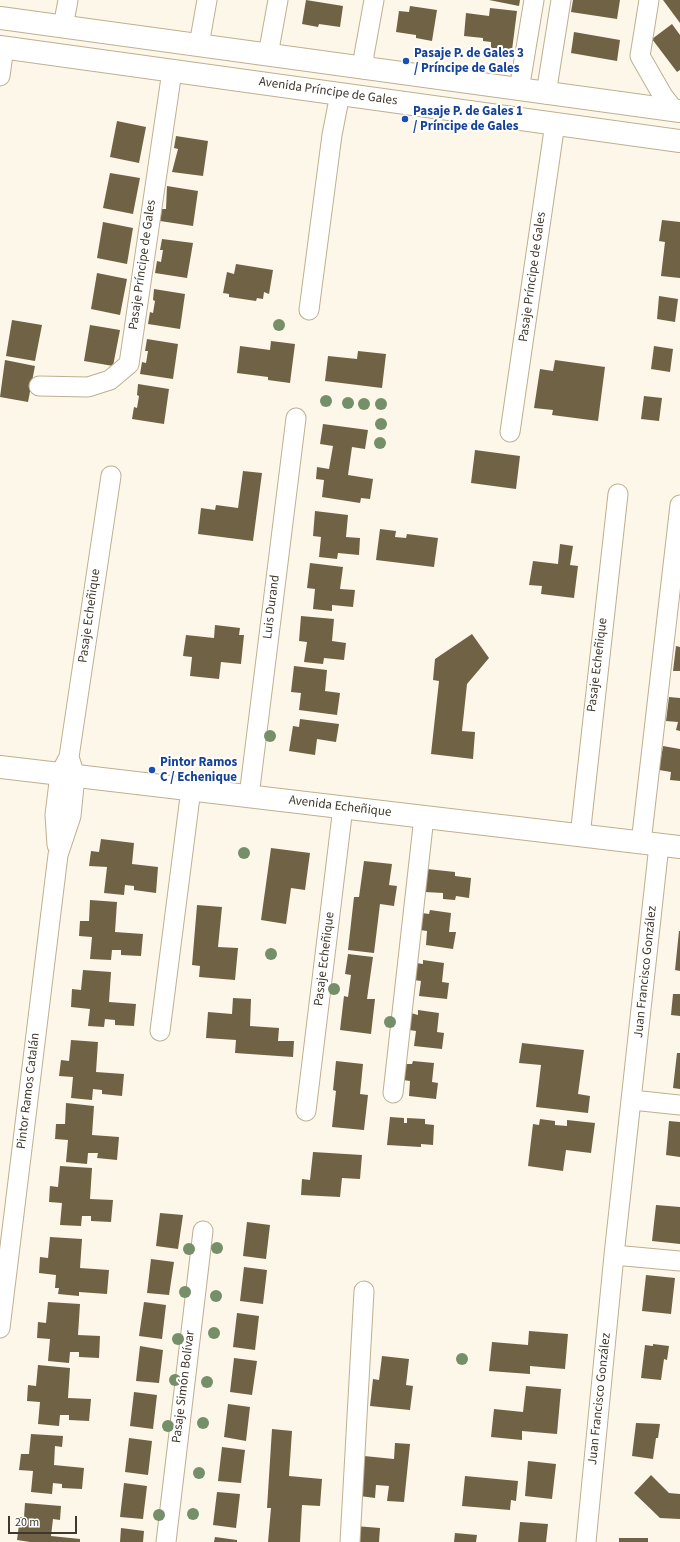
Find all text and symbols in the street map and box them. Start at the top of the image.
place label: Pasaje P. de Gales 3 / Príncipe de Gales [414,46,524,77]
marker: Pasaje P. de Gales 3 / Príncipe de Gales [401,56,411,66]
street label: Avenida Príncipe de Gales [258,75,398,109]
place label: Pasaje P. de Gales 1 / Príncipe de Gales [413,104,523,135]
marker: Pasaje P. de Gales 1 / Príncipe de Gales [400,114,410,124]
street label: Pasaje Príncipe de Gales [126,199,160,331]
street label: Pasaje Príncipe de Gales [516,211,550,343]
street label: Pasaje Echeñique [76,568,104,664]
street label: Luis Durand [260,574,284,640]
street label: Pasaje Echeñique [584,617,612,713]
place label: Pintor Ramos C / Echenique [160,755,237,786]
marker: Pintor Ramos C / Echenique [147,765,157,775]
street label: Avenida Echeñique [288,793,392,821]
street label: Juan Francisco González [631,905,661,1039]
street label: Pasaje Echeñique [311,911,339,1007]
street label: Pintor Ramos Catalán [14,1032,44,1150]
street label: Pasaje Simón Bolívar [169,1330,199,1444]
street label: Juan Francisco González [585,1332,615,1466]
scale bar [10,1508,79,1534]
text: 20 m [15,1514,39,1531]

